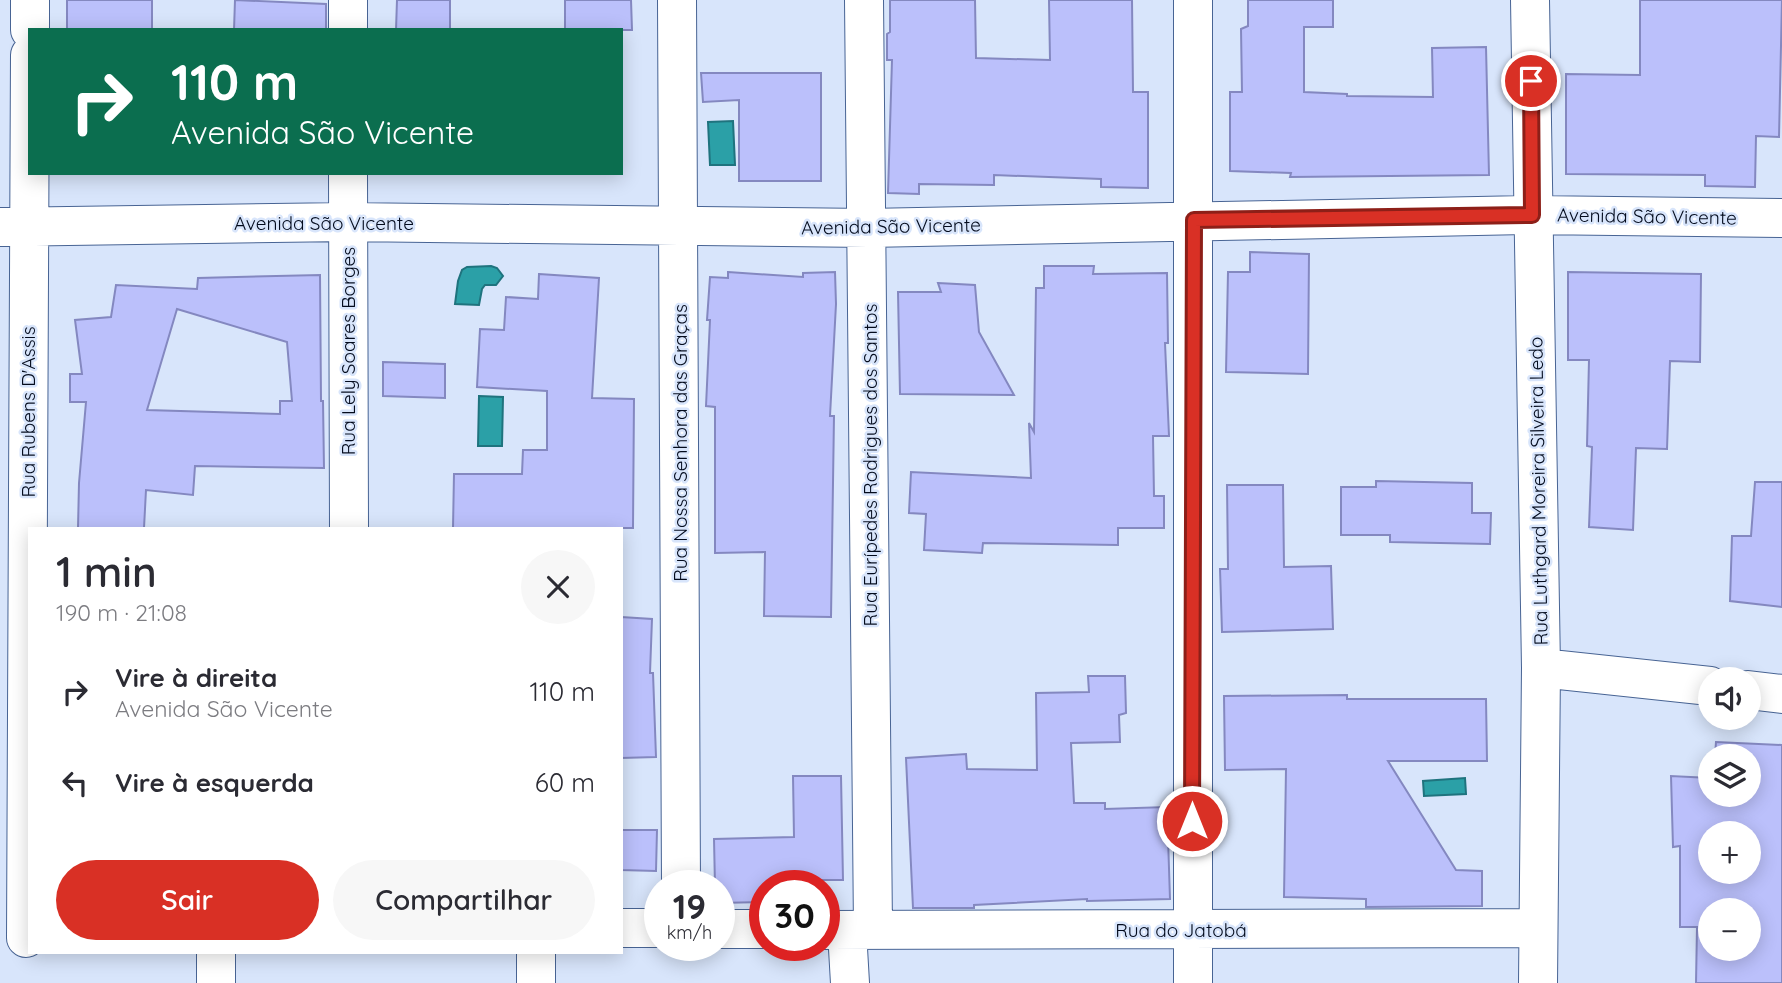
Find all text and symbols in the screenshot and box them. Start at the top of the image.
text: 110 m [171,51,298,112]
pin [1501,51,1561,111]
icon: right [56,56,147,147]
icon: arrive [1512,62,1550,100]
text: Avenida São Vicente [171,112,474,152]
street label: Avenida São Vicente [1557,202,1737,230]
street label: Avenida São Vicente [234,211,414,235]
street label: Avenida São Vicente [801,212,981,240]
street label: Rua Lely Soares Borges [336,247,360,455]
street label: Rua Nossa Senhora das Graças [668,304,692,582]
street label: Rua Eurípedes Rodrigues dos Santos [858,304,882,626]
street label: Rua Rubens D'Assis [16,326,40,498]
street label: Rua Luthgard Moreira Silveira Ledo [1523,336,1553,646]
text: 1 min [56,545,157,598]
button: close [521,550,595,624]
text: 190 m · 21:08 [56,598,187,627]
text: Vire à direita [115,661,277,694]
map controls [1698,667,1761,961]
button: sound [1698,667,1761,730]
icon: right [56,673,94,711]
text: 110 m [529,675,595,708]
text: Avenida São Vicente [115,694,333,723]
button: layers [1698,744,1761,807]
icon: left [56,764,94,802]
text: Vire à esquerda [115,766,314,799]
text: 60 m [535,766,595,799]
position arrow [1155,784,1229,858]
button: + [1698,821,1761,884]
button: Sair [56,860,319,940]
button: Compartilhar [333,860,595,940]
speed limit sign: 30 [749,870,840,961]
text: 19 [673,884,706,928]
button: − [1698,898,1761,961]
street label: Rua do Jatobá [1115,918,1247,942]
text: km/h [667,921,712,944]

